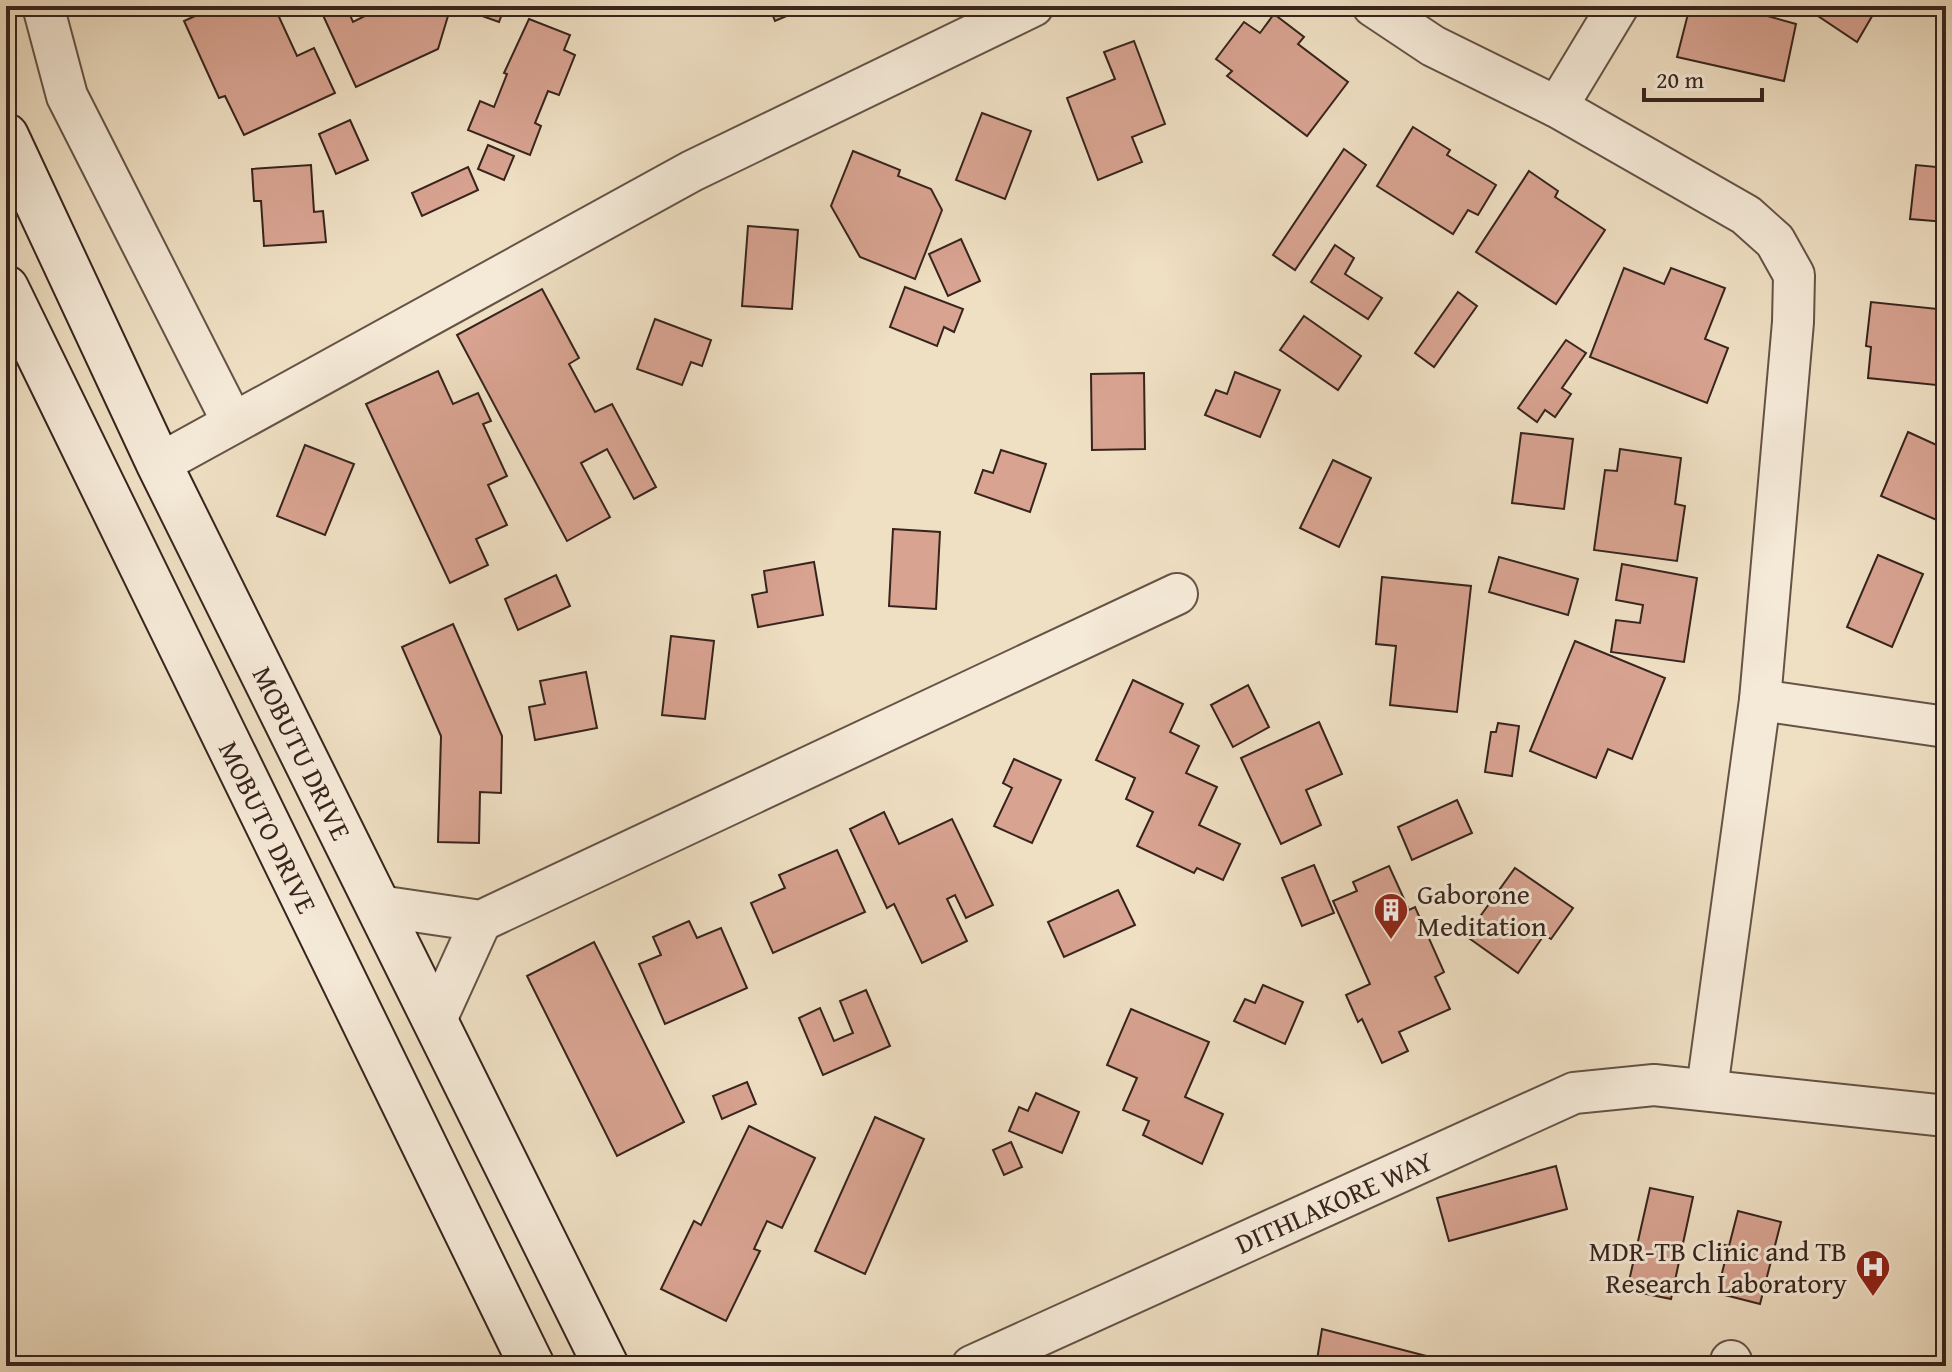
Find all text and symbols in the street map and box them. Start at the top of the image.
scale bar [1644,52,1762,102]
text: 20 m [1656,62,1704,97]
street label: MOBUTU DRIVE [243,659,362,847]
street label: MOBUTO DRIVE [209,734,328,920]
place label: Gaborone Meditation [1417,873,1547,946]
building icon: Gaborone Meditation [1372,891,1410,941]
street label: DITHLAKORE WAY [1228,1139,1439,1264]
place label: MDR-TB Clinic and TB Research Laboratory [1589,1230,1847,1303]
hospital icon: MDR-TB Clinic and TB Research Laboratory [1854,1248,1892,1298]

